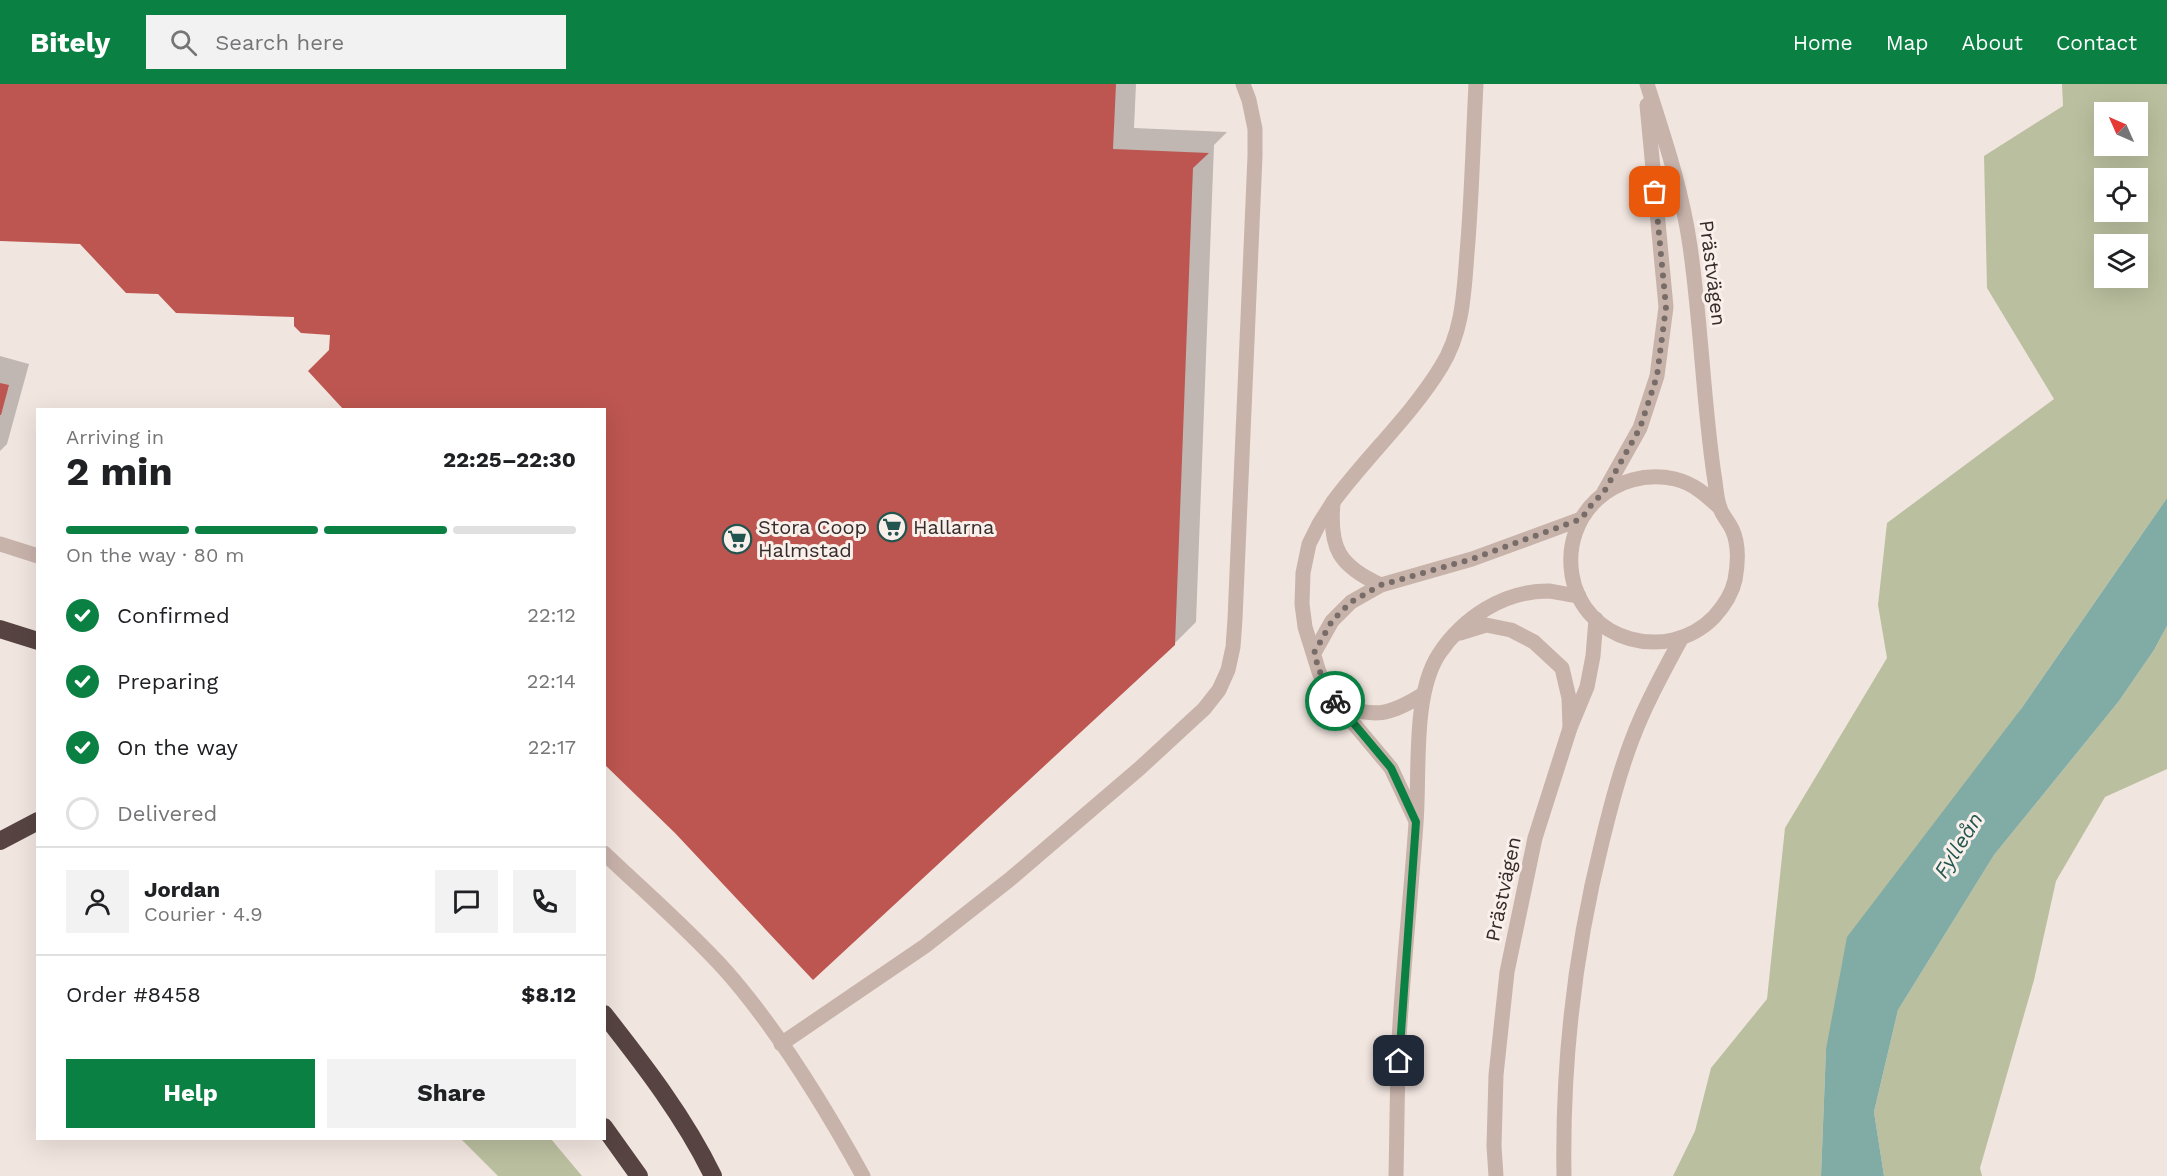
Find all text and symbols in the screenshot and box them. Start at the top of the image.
search box [146,15,566,69]
text: Bitely [30,26,110,59]
icon: search [167,26,200,59]
text: Search here [215,30,344,55]
text: Home [1793,30,1853,55]
text: Map [1886,30,1929,55]
text: About [1962,30,2023,55]
text: Contact [2056,30,2137,55]
north arrow [2094,102,2148,156]
map controls [2094,102,2148,288]
pin [1629,166,1680,217]
button: locate [2094,168,2148,222]
icon: bag [1638,175,1671,208]
street label: Prästvägen [1695,219,1731,327]
button: layers [2094,234,2148,288]
text: Arriving in [66,425,164,449]
text: 22:25–22:30 [443,447,576,472]
text: 2 min [66,449,173,494]
supermarket icon: Hallarna [876,511,908,543]
place label: Stora Coop Halmstad [758,515,867,562]
place label: Hallarna [913,515,994,539]
supermarket icon: Stora Coop Halmstad [721,523,753,555]
text: On the way · 80 m [66,543,244,567]
icon: check [66,599,99,632]
text: Confirmed [117,603,230,628]
text: 22:12 [527,603,576,627]
icon: check [66,665,99,698]
text: Preparing [117,669,218,694]
text: 22:14 [527,669,576,693]
courier [1305,671,1365,731]
icon: bike [1319,685,1352,718]
icon: check [66,731,99,764]
text: On the way [117,735,238,760]
text: 22:17 [528,735,576,759]
text: Delivered [117,801,217,826]
water label: Fylleån [1928,808,1988,882]
street label: Prästvägen [1480,834,1526,944]
button: person [66,870,129,933]
button: chat [435,870,498,933]
button: phone [513,870,576,933]
text: Jordan [144,877,220,902]
text: Courier · 4.9 [144,902,263,926]
text: Order #8458 [66,982,201,1007]
text: $8.12 [521,982,576,1007]
pin [1373,1035,1424,1086]
icon: home [1382,1044,1415,1077]
button: Help [66,1059,315,1128]
button: Share [327,1059,576,1128]

